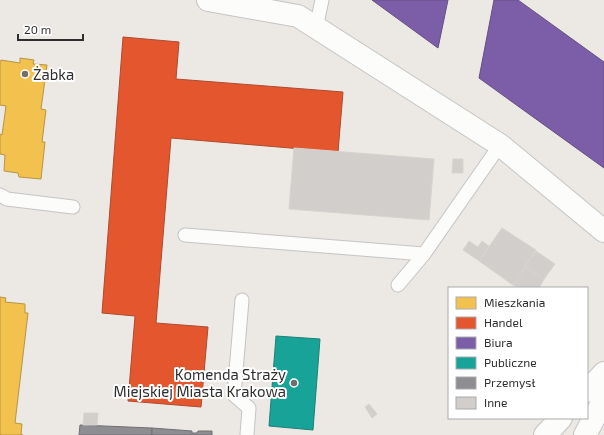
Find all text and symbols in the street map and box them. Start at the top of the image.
scale bar [18,16,83,42]
text: 20 m [24,22,51,36]
place label: Żabka [33,65,74,83]
marker: Żabka [20,69,30,79]
legend [448,287,588,419]
text: Mieszkania [484,295,545,309]
text: Handel [484,315,523,329]
text: Biura [484,335,513,349]
text: Publiczne [484,355,537,369]
place label: Komenda Straży Miejskiej Miasta Krakowa [114,365,286,401]
text: Przemysł [484,375,535,389]
marker: Komenda Straży Miejskiej Miasta Krakowa [289,378,299,388]
text: Inne [484,395,508,409]

